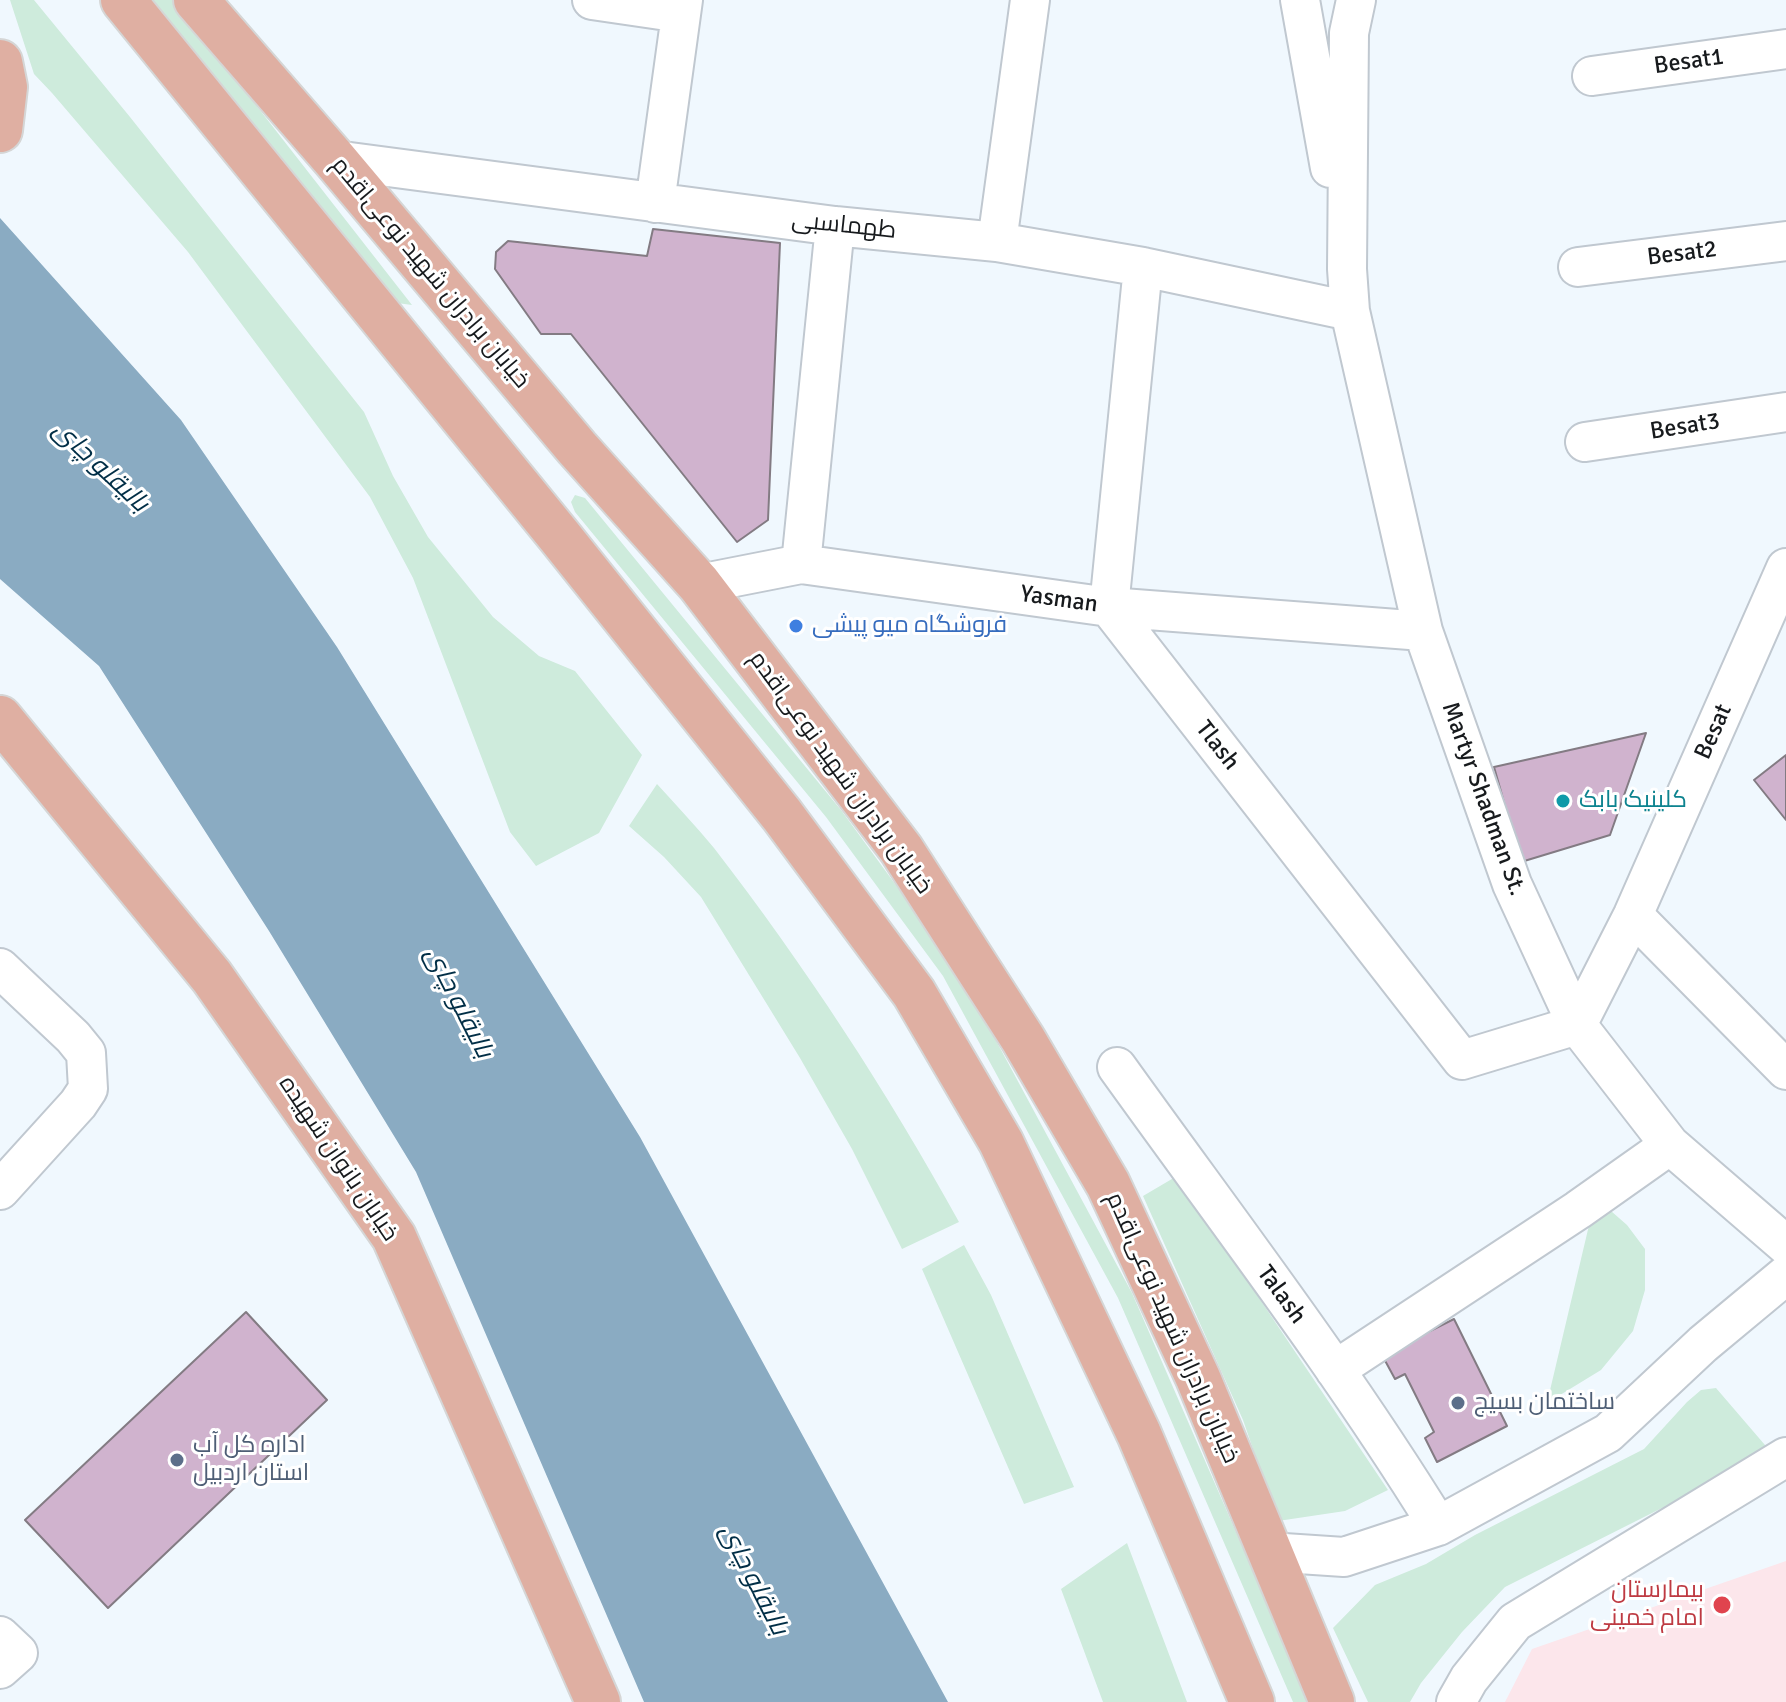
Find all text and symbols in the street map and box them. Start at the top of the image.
street label: Besat1 [1652,43,1726,81]
street label: خیابان برادران شهید نوعی‌اقدم [325,151,535,395]
street label: طهماسبی [790,206,898,246]
street label: Besat2 [1645,235,1719,273]
street label: Besat3 [1648,407,1722,447]
water label: بالیقلو چای [45,415,155,519]
street label: Yasman [1018,580,1100,620]
place label: فروشگاه میو پیشی [812,612,1007,640]
marker: فروشگاه میو پیشی [787,617,805,635]
street label: خیابان برادران شهید نوعی‌اقدم [742,646,938,900]
street label: Martyr Shadman St. [1435,698,1531,900]
street label: Besat [1689,700,1739,764]
street label: Tlash [1189,716,1245,776]
place label: کلینیک بابک [1579,787,1687,815]
marker: کلینیک بابک [1554,792,1572,810]
water label: بالیقلو چای [417,942,499,1064]
street label: خیابان بانوان شهیده [272,1071,404,1247]
street label: خیابان برادران شهید نوعی‌اقدم [1099,1188,1245,1468]
street label: Talash [1250,1260,1312,1330]
place label: ساختمان بسیج [1474,1389,1615,1417]
marker: ساختمان بسیج [1449,1394,1467,1412]
place label: اداره کل آب استان اردبیل [193,1432,309,1488]
marker: اداره کل آب استان اردبیل [168,1451,186,1469]
water label: بالیقلو چای [712,1519,794,1641]
place label: بیمارستان امام خمینی [1590,1577,1704,1633]
marker: بیمارستان امام خمینی [1711,1594,1733,1616]

